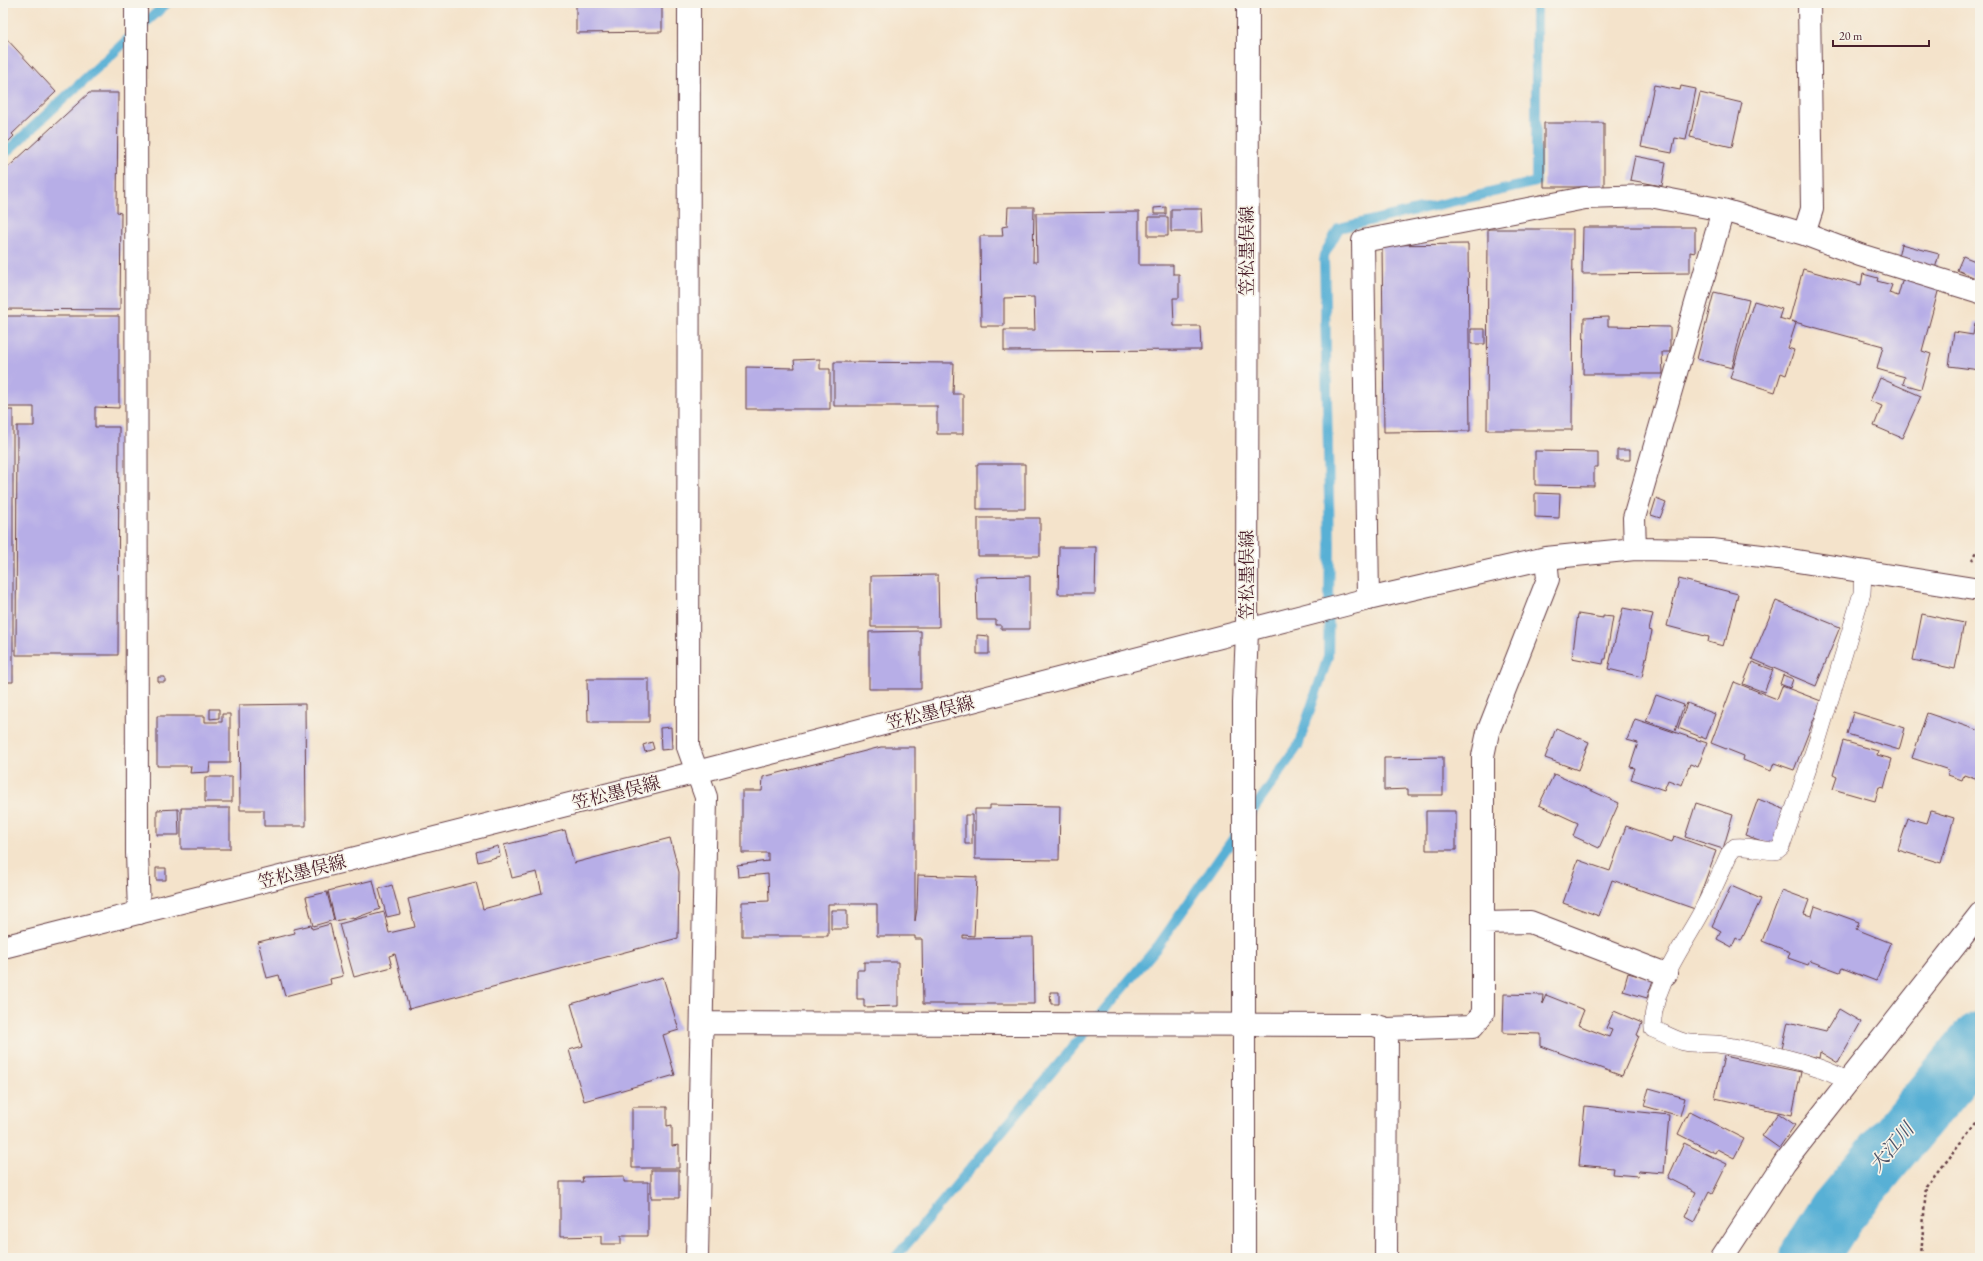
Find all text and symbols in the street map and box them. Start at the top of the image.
scale bar [1833,22,1929,48]
text: 20 m [1839,28,1863,44]
street label: 笠松墨俣線 [1235,206,1258,296]
street label: 笠松墨俣線 [1235,530,1258,620]
street label: 笠松墨俣線 [883,690,976,735]
street label: 笠松墨俣線 [569,770,662,815]
street label: 笠松墨俣線 [255,849,348,894]
water label: 大江川 [1863,1116,1921,1177]

